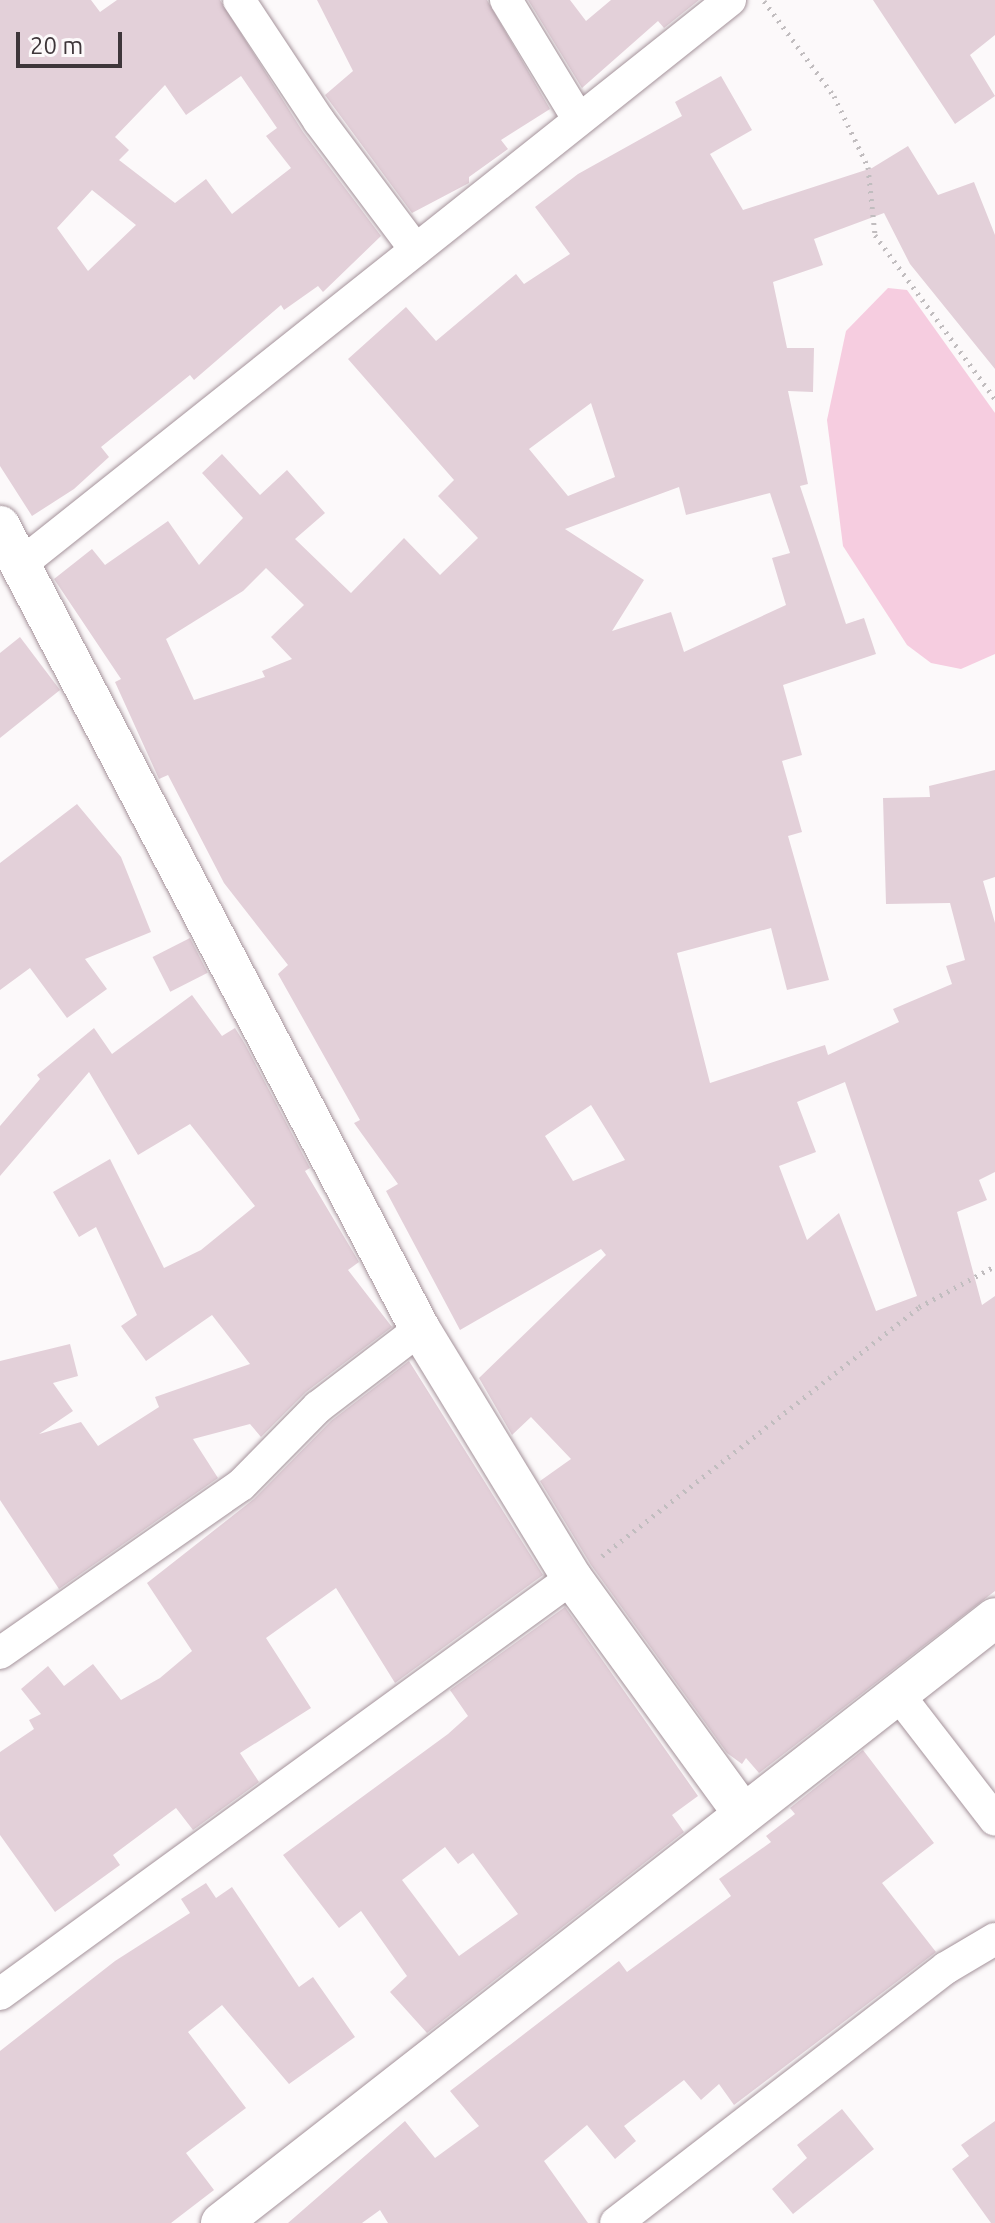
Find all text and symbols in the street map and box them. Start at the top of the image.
scale bar [20,16,126,66]
text: 20 m [30,32,83,59]

